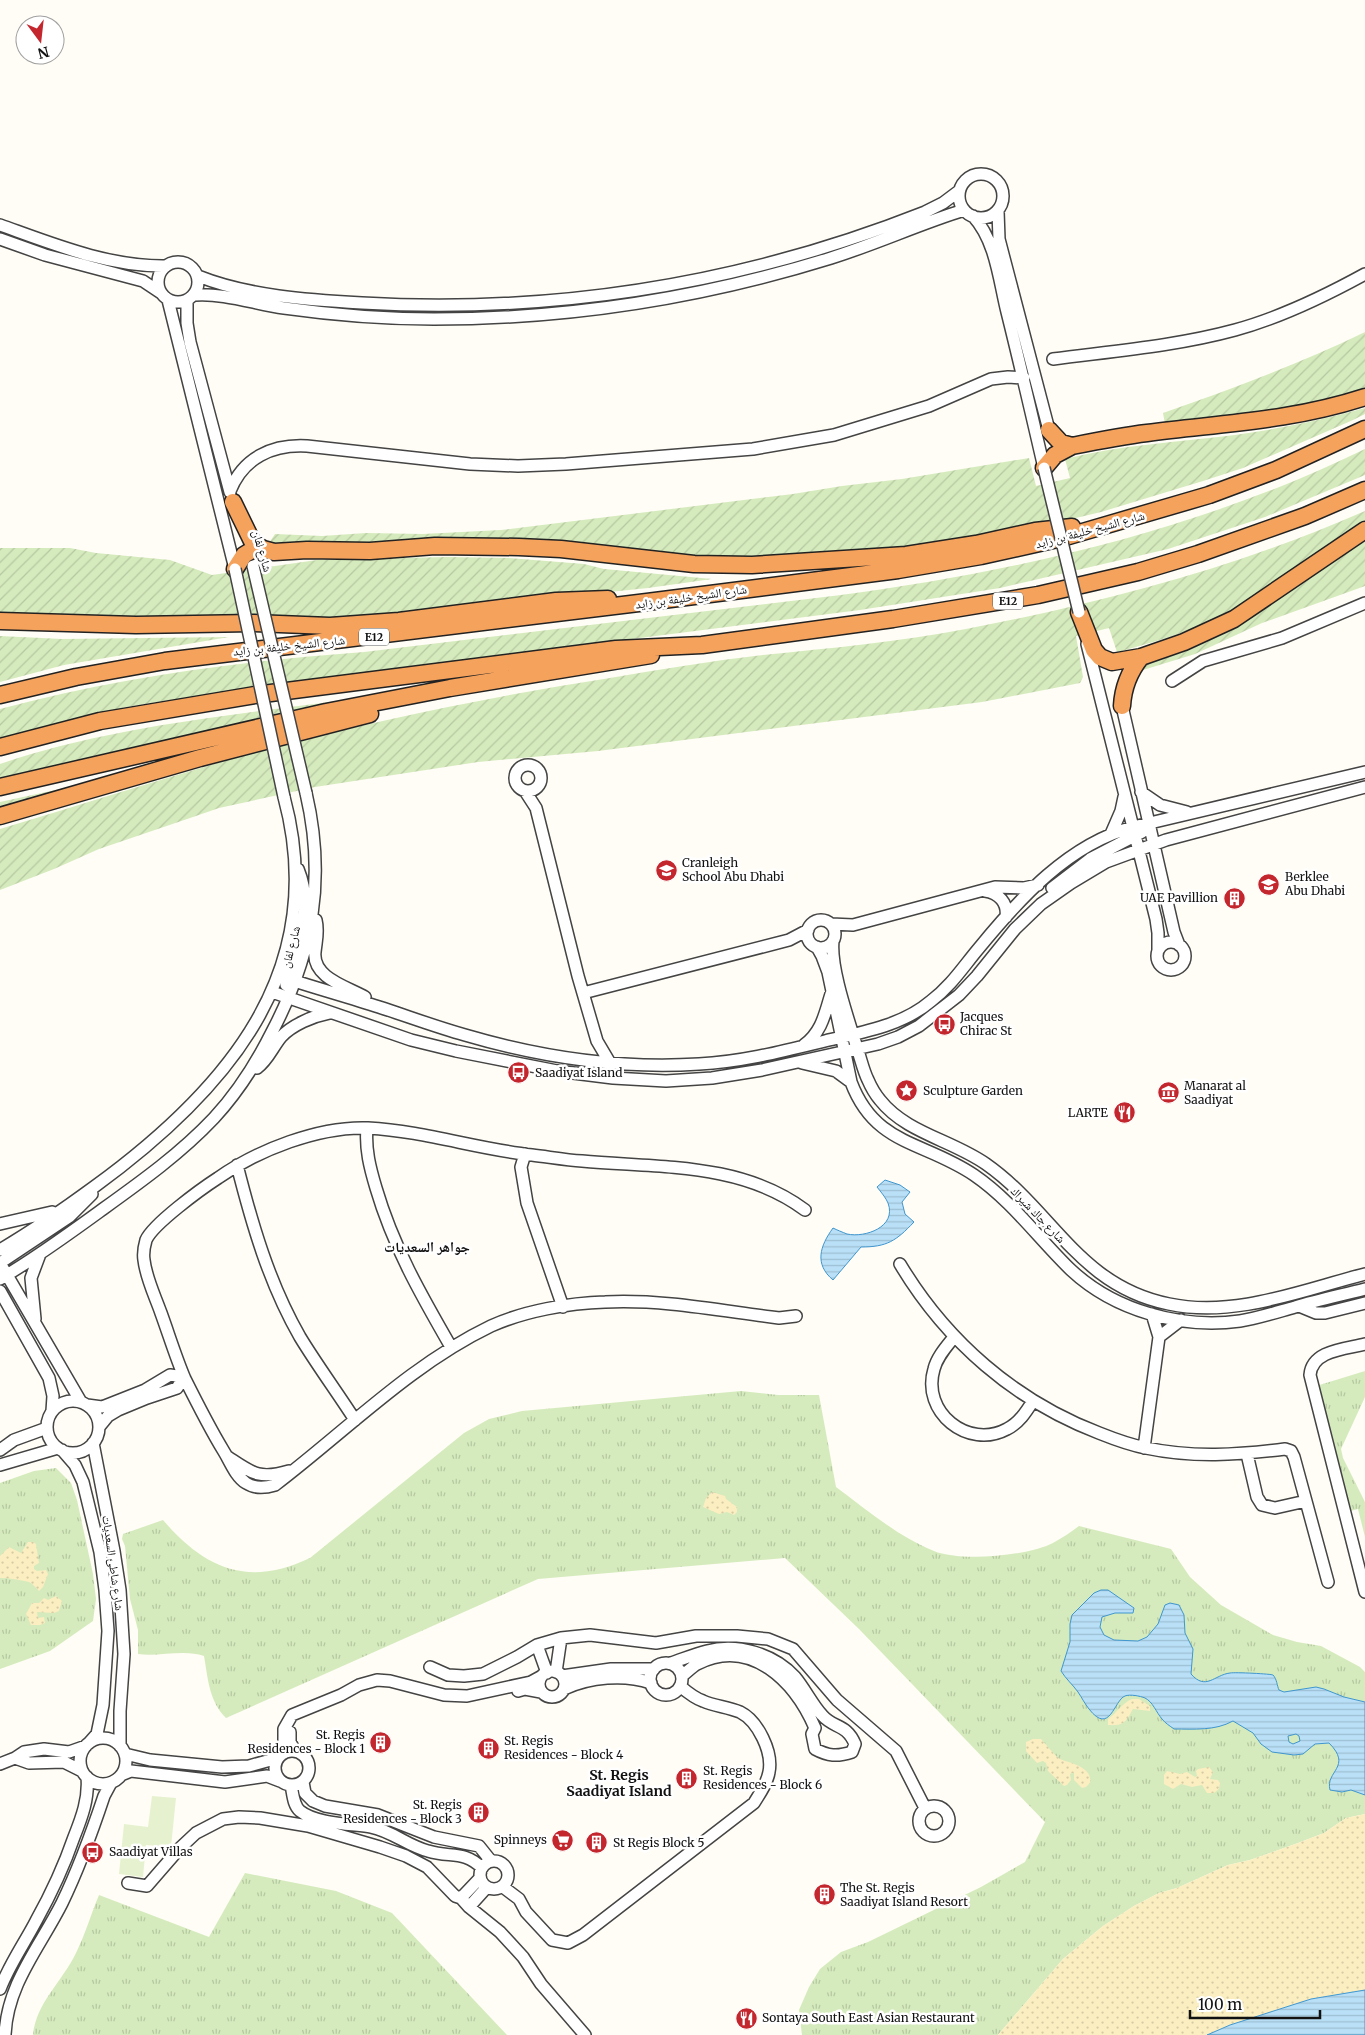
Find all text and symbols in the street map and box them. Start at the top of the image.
north arrow [15,15,65,65]
text: N [36,42,51,63]
street label: شارع الشيخ خليفة بن زايد [1034,508,1146,552]
street label: شارع لفان [248,528,276,574]
street label: شارع الشيخ خليفة بن زايد [634,581,748,613]
road number: E12 [993,592,1023,610]
road number: E12 [359,628,389,646]
street label: شارع الشيخ خليفة بن زايد [232,632,346,660]
place label: Cranleigh School Abu Dhabi [682,855,784,884]
school or university icon: Cranleigh School Abu Dhabi [654,858,678,882]
place label: Berklee Abu Dhabi [1284,869,1345,898]
school or university icon: Berklee Abu Dhabi [1257,872,1281,896]
building icon: UAE Pavillion [1222,886,1246,910]
place label: UAE Pavillion [1140,890,1218,905]
street label: شارع لفان [278,924,304,970]
place label: Jacques Chirac St [959,1009,1012,1038]
bus stop icon: Jacques Chirac St [932,1012,956,1036]
bus stop icon: Saadiyat Island [507,1061,531,1085]
place label: Saadiyat Island [535,1065,622,1080]
place label: Manarat al Saadiyat [1184,1078,1246,1107]
place icon: Sculpture Garden [895,1079,919,1103]
museum icon: Manarat al Saadiyat [1156,1081,1180,1105]
place label: Sculpture Garden [923,1083,1023,1098]
restaurant icon: LARTE [1112,1101,1136,1125]
place label: LARTE [1068,1105,1108,1120]
street label: شارع جاك شيراك [1007,1183,1069,1247]
district label: جواهر السعديات [384,1238,470,1256]
street label: شارع شاطئ السعديات [98,1514,128,1612]
place label: St. Regis Residences - Block 1 [248,1727,366,1756]
building icon: St. Regis Residences - Block 1 [369,1730,393,1754]
place label: St. Regis Residences - Block 4 [504,1733,624,1762]
building icon: St. Regis Residences - Block 4 [476,1736,500,1760]
place label: St. Regis Residences - Block 6 [703,1763,822,1792]
district label: St. Regis Saadiyat Island [566,1766,672,1800]
building icon: St. Regis Residences - Block 6 [675,1766,699,1790]
place label: St. Regis Residences - Block 3 [343,1797,462,1826]
building icon: St. Regis Residences - Block 3 [466,1800,490,1824]
supermarket icon: Spinneys [551,1828,575,1852]
building icon: St Regis Block 5 [585,1831,609,1855]
place label: Spinneys [494,1832,547,1847]
place label: St Regis Block 5 [613,1835,705,1850]
bus stop icon: Saadiyat Villas [81,1840,105,1864]
place label: Saadiyat Villas [109,1844,193,1859]
place label: The St. Regis Saadiyat Island Resort [840,1880,968,1909]
building icon: The St. Regis Saadiyat Island Resort [812,1883,836,1907]
scale bar [1190,1988,1320,2020]
text: 100 m [1198,1995,1242,2014]
restaurant icon: Sontaya South East Asian Restaurant [734,2006,758,2030]
place label: Sontaya South East Asian Restaurant [762,2010,975,2025]

